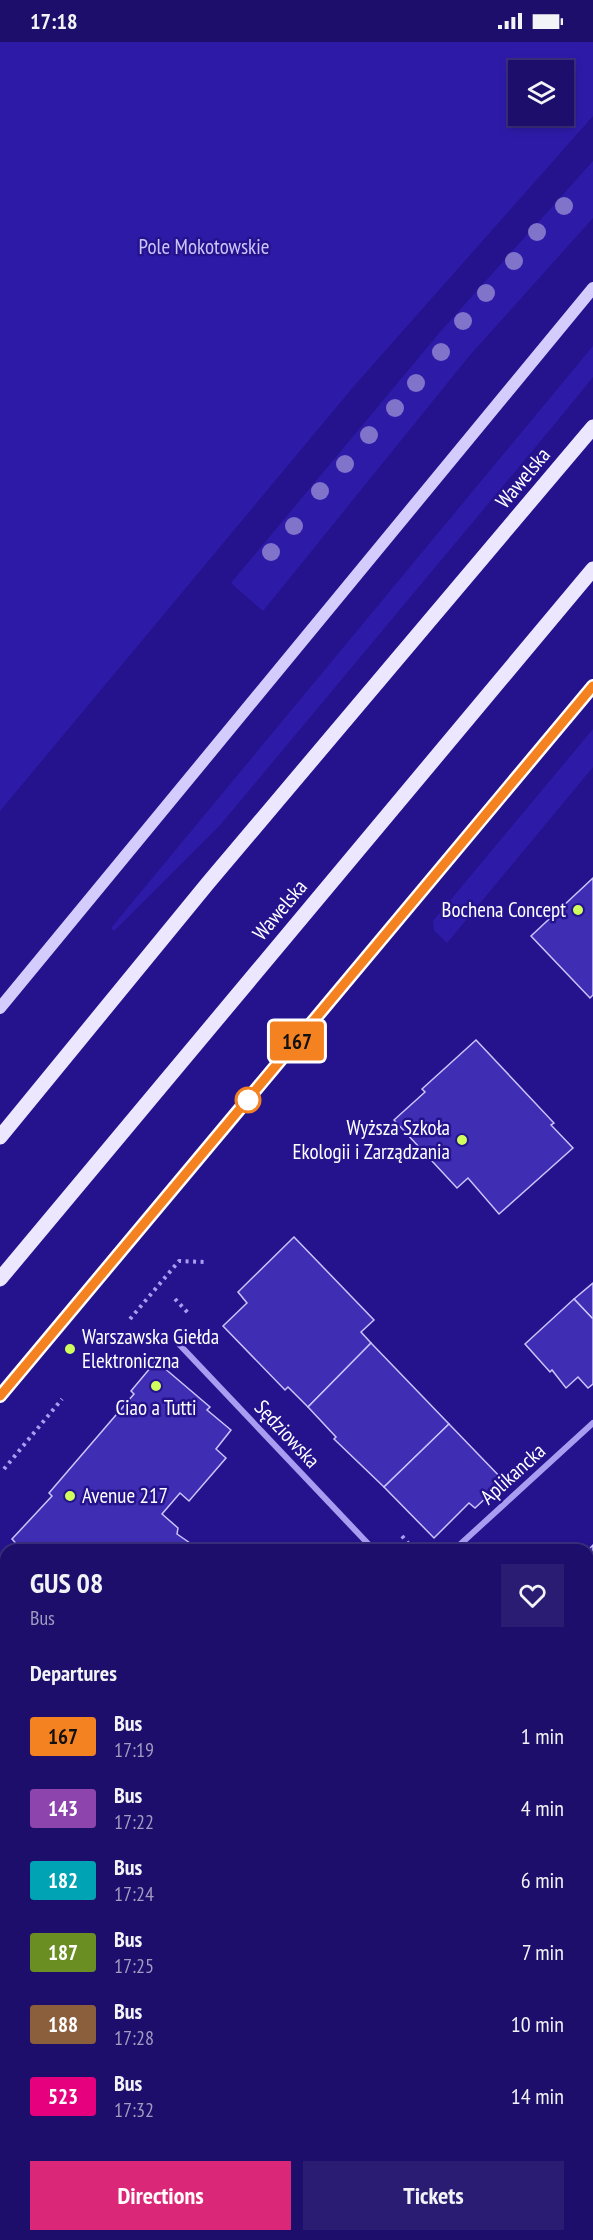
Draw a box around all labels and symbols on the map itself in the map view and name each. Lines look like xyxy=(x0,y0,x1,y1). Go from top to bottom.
park label: Pole Mokotowskie xyxy=(139,233,269,260)
street label: Wawelska xyxy=(489,442,556,514)
street label: Wawelska xyxy=(246,874,313,946)
place label: Bochena Concept xyxy=(442,896,566,923)
marker: Bochena Concept xyxy=(571,903,585,917)
line badge: 167 xyxy=(262,1022,332,1060)
unlabelled marker xyxy=(235,1087,261,1113)
place label: Wyższa Szkoła Ekologii i Zarządzania xyxy=(292,1114,450,1165)
marker: Wyższa Szkoła Ekologii i Zarządzania xyxy=(455,1133,469,1147)
place label: Warszawska Giełda Elektroniczna xyxy=(82,1323,219,1374)
marker: Warszawska Giełda Elektroniczna xyxy=(63,1342,77,1356)
marker: Ciao a Tutti xyxy=(149,1379,163,1393)
place label: Ciao a Tutti xyxy=(115,1394,197,1421)
street label: Sędziowska xyxy=(249,1394,326,1473)
street label: Aplikancka xyxy=(475,1437,551,1510)
place label: Avenue 217 xyxy=(82,1482,168,1509)
marker: Avenue 217 xyxy=(63,1489,77,1503)

